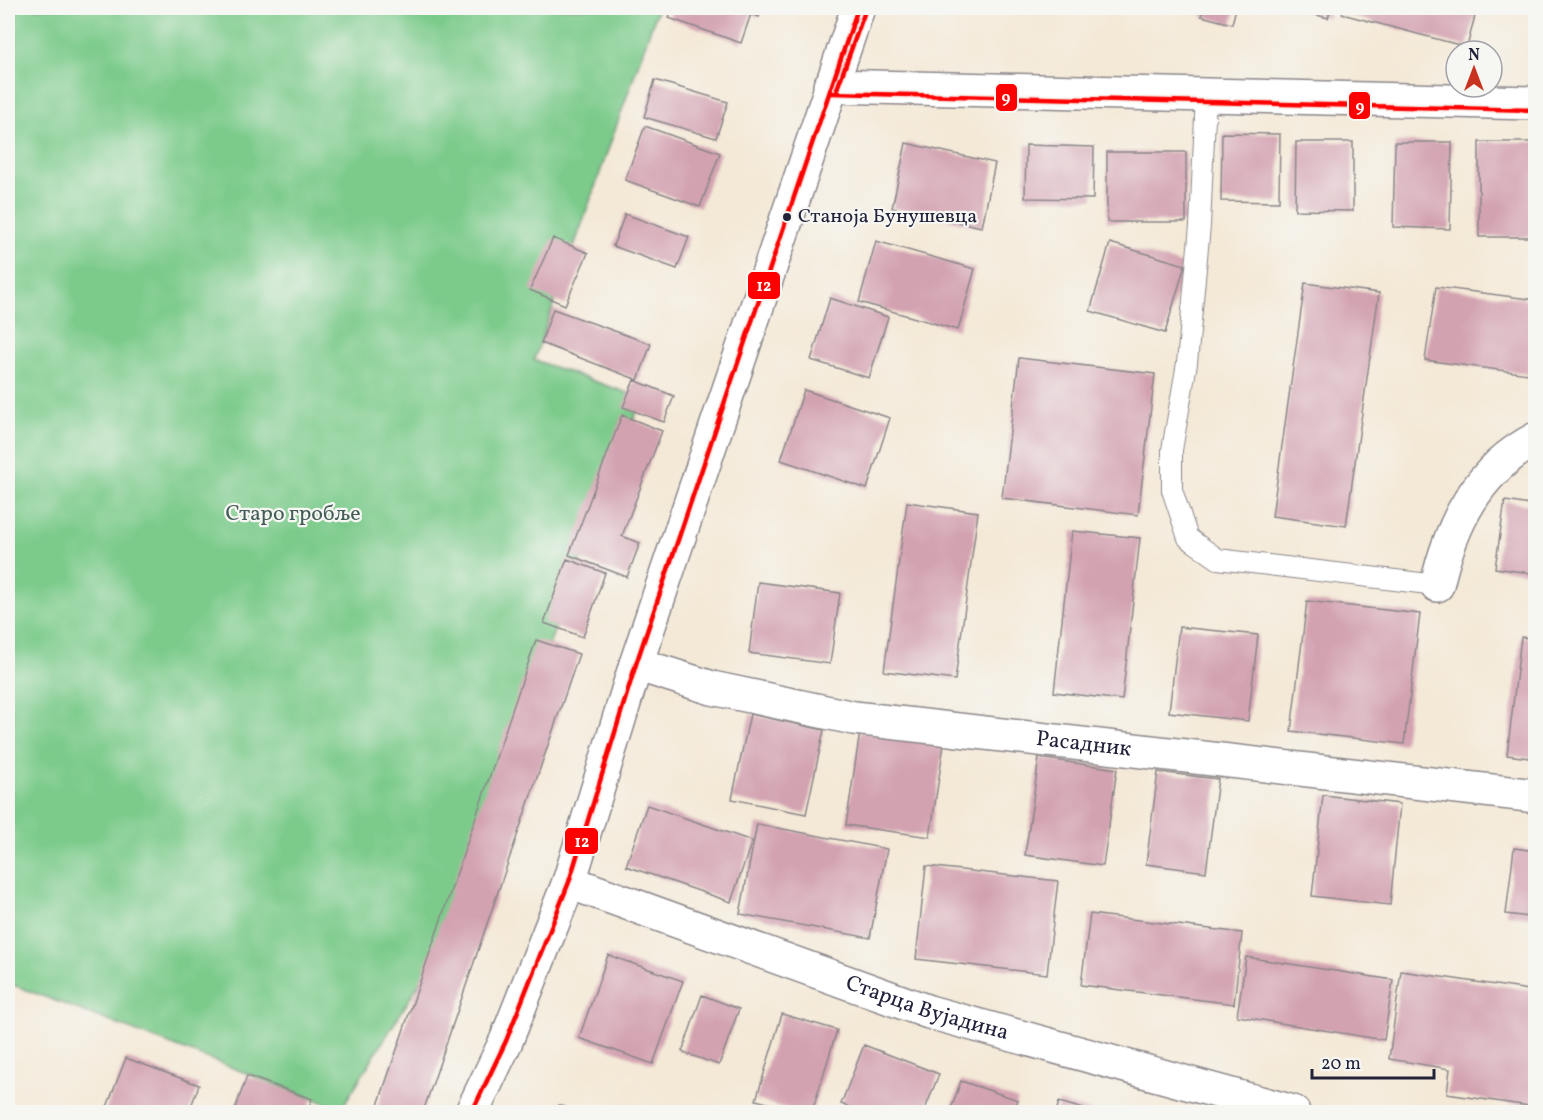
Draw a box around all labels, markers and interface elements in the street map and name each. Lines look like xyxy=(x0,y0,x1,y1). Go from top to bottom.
north arrow xyxy=(1444,39,1504,99)
text: N xyxy=(1468,45,1480,67)
line badge: 9 xyxy=(995,83,1018,112)
text: 9 xyxy=(1002,88,1011,110)
line badge: 9 xyxy=(1348,91,1371,120)
text: 9 xyxy=(1356,97,1365,119)
place label: Станоја Бунушевца xyxy=(798,203,977,231)
marker: Станоја Бунушевца xyxy=(781,211,793,223)
line badge: 12 xyxy=(747,271,781,300)
text: 12 xyxy=(757,276,771,298)
park label: Старо гробље xyxy=(225,499,361,530)
street label: Расадник xyxy=(1034,723,1133,765)
line badge: 12 xyxy=(564,827,599,855)
text: 12 xyxy=(575,832,589,854)
street label: Старца Вујадина xyxy=(841,968,1012,1049)
scale bar xyxy=(1312,1042,1434,1080)
text: 20 m xyxy=(1321,1052,1361,1077)

